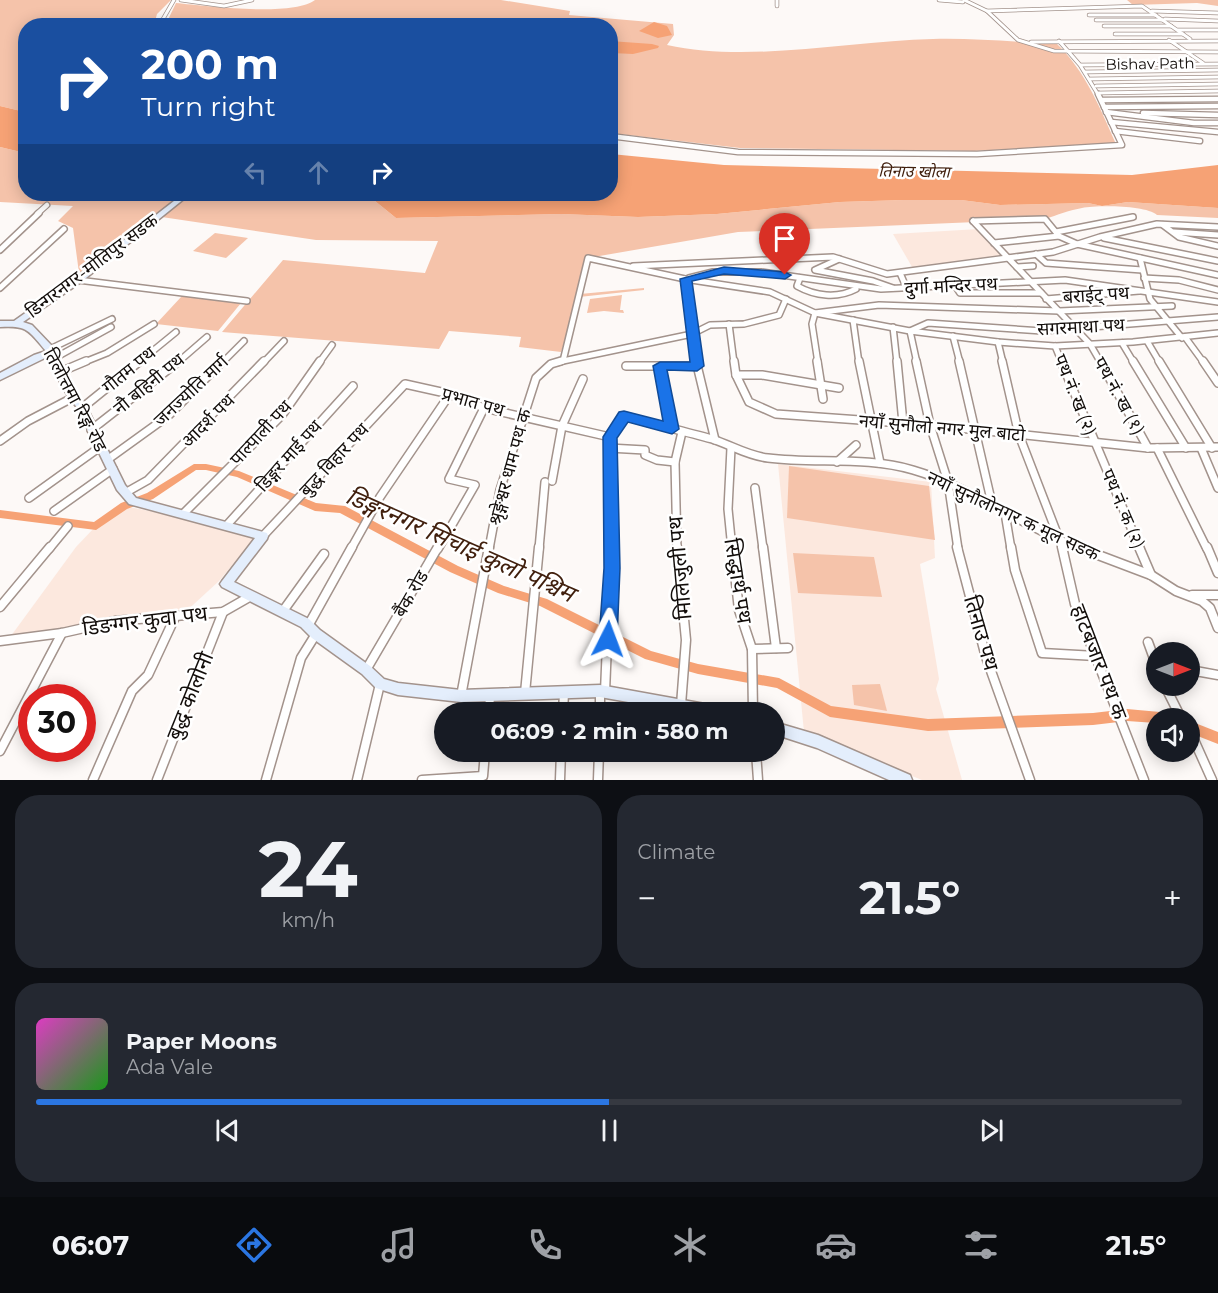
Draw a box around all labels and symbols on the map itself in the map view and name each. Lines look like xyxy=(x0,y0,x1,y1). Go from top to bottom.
street label: Bishav Path xyxy=(1105,53,1195,74)
water label: तिनाउ खोला xyxy=(878,161,953,182)
street label: डिन्गरनगर-मोतिपुर सडक xyxy=(22,208,164,324)
pin xyxy=(759,213,810,275)
street label: दुर्गा मन्दिर पथ xyxy=(904,273,999,300)
street label: बराईट् पथ xyxy=(1062,282,1131,308)
street label: सगरमाथा पथ xyxy=(1037,314,1126,340)
street label: गौतम पथ xyxy=(98,342,161,398)
street label: तिलोत्तमा रिङ्ग रोड xyxy=(38,344,112,456)
street label: नौ बहिनी पथ xyxy=(109,348,189,419)
street label: जनज्योति मार्ग xyxy=(149,350,234,431)
street label: पथ नं. ख (२) xyxy=(1049,351,1101,439)
street label: पथ नं. ख (१) xyxy=(1089,353,1149,439)
street label: प्रभात पथ xyxy=(439,383,507,422)
street label: आदर्श पथ xyxy=(177,389,240,452)
street label: पाल्पाली पथ xyxy=(225,396,297,470)
street label: श्रृङ्गेश्वर धाम पथ क xyxy=(484,405,537,528)
street label: नयाँ सुनौलो नगर मुल बाटो xyxy=(858,410,1026,447)
street label: डिङ्गर माई पथ xyxy=(251,415,327,496)
street label: बुद्ध विहार पथ xyxy=(295,418,375,502)
street label: नयाँ सुनौलोनगर क मूल सडक xyxy=(923,466,1104,567)
street label: पथ नं. क (२) xyxy=(1096,466,1150,552)
water label: डिङ्गरनगर सिंचाई कुलो पश्चिम xyxy=(341,481,583,611)
street label: मिलिजुली पथ xyxy=(662,515,697,621)
street label: सिद्धार्थ पथ xyxy=(719,536,758,626)
street label: बैंक रोड xyxy=(389,566,433,621)
street label: तिनाउ पथ xyxy=(959,592,1004,674)
street label: डिङग्गर कुवा पथ xyxy=(81,600,210,642)
street label: हाटबजार पथ क xyxy=(1066,601,1133,724)
position arrow xyxy=(576,607,640,671)
north arrow xyxy=(1146,642,1200,696)
street label: बुद्ध कोलोनी xyxy=(161,648,220,744)
speed limit sign: 30 xyxy=(18,684,96,762)

